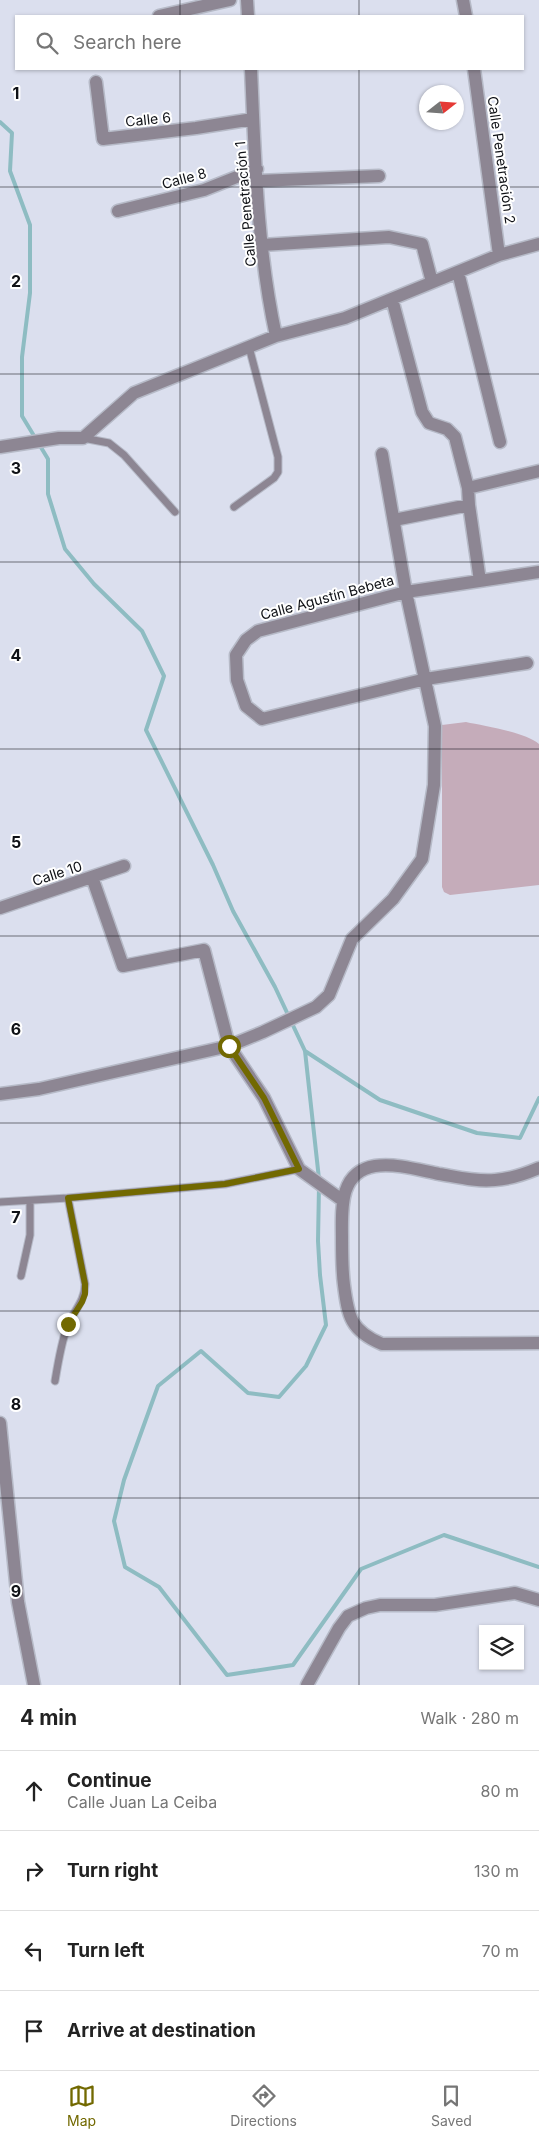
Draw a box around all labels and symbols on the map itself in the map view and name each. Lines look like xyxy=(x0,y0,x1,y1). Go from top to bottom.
text: 1 xyxy=(13,83,19,103)
north arrow xyxy=(419,85,464,130)
street label: Calle Penetración 2 xyxy=(485,95,519,225)
street label: Calle 6 xyxy=(124,108,172,130)
street label: Calle Penetración 1 xyxy=(231,141,259,267)
street label: Calle 8 xyxy=(160,164,208,192)
text: 2 xyxy=(11,271,21,291)
text: 3 xyxy=(11,458,21,478)
street label: Calle Agustín Bebeta xyxy=(258,571,396,623)
text: 4 xyxy=(11,645,22,665)
text: 5 xyxy=(11,832,21,852)
street label: Calle 10 xyxy=(30,857,84,889)
text: 6 xyxy=(11,1019,21,1039)
route start xyxy=(218,1035,241,1058)
text: 7 xyxy=(11,1207,21,1227)
route end xyxy=(57,1313,80,1336)
text: 8 xyxy=(11,1394,21,1414)
text: 9 xyxy=(11,1581,21,1601)

